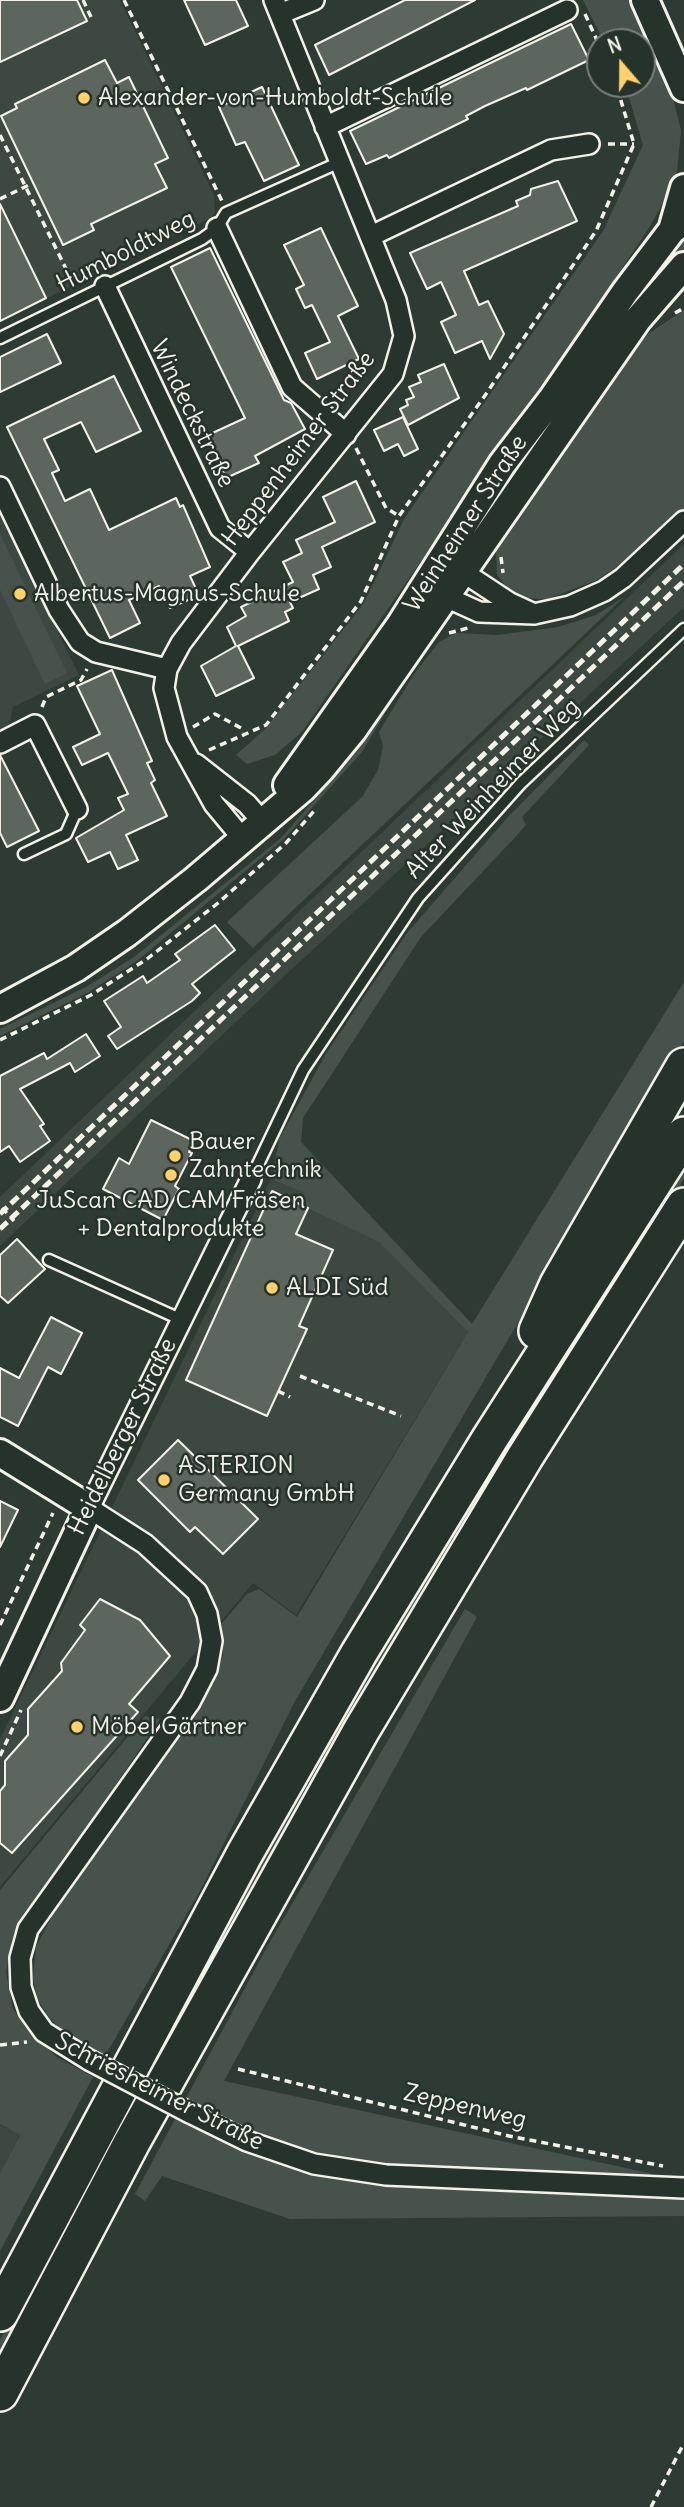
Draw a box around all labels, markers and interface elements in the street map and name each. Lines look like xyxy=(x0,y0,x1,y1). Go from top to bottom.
north arrow xyxy=(586,28,656,98)
text: N xyxy=(604,32,625,59)
place label: Alexander-von-Humboldt-Schule xyxy=(98,84,452,112)
marker: Alexander-von-Humboldt-Schule xyxy=(76,90,92,106)
street label: Humboldtweg xyxy=(52,205,200,299)
street label: Windeckstraße xyxy=(144,335,240,493)
street label: Heppenheimer Straße xyxy=(216,346,382,552)
street label: Weinheimer Straße xyxy=(398,430,534,618)
place label: Albertus-Magnus-Schule xyxy=(34,580,300,608)
marker: Albertus-Magnus-Schule xyxy=(12,586,28,602)
street label: Alter Weinheimer Weg xyxy=(400,693,586,885)
place label: Bauer Zahntechnik xyxy=(189,1128,322,1184)
marker: Bauer Zahntechnik xyxy=(167,1148,183,1164)
marker: JuScan CAD CAM Fräsen + Dentalprodukte xyxy=(163,1167,179,1183)
place label: JuScan CAD CAM Fräsen + Dentalprodukte xyxy=(37,1187,305,1243)
place label: ALDI Süd xyxy=(286,1274,389,1302)
marker: ALDI Süd xyxy=(264,1280,280,1296)
street label: Heidelberger Straße xyxy=(63,1334,183,1540)
place label: ASTERION Germany GmbH xyxy=(178,1452,355,1508)
marker: ASTERION Germany GmbH xyxy=(156,1472,172,1488)
place label: Möbel Gärtner xyxy=(91,1713,247,1741)
marker: Möbel Gärtner xyxy=(69,1719,85,1735)
street label: Schriesheimer Straße xyxy=(50,2027,268,2157)
street label: Zeppenweg xyxy=(401,2079,529,2135)

